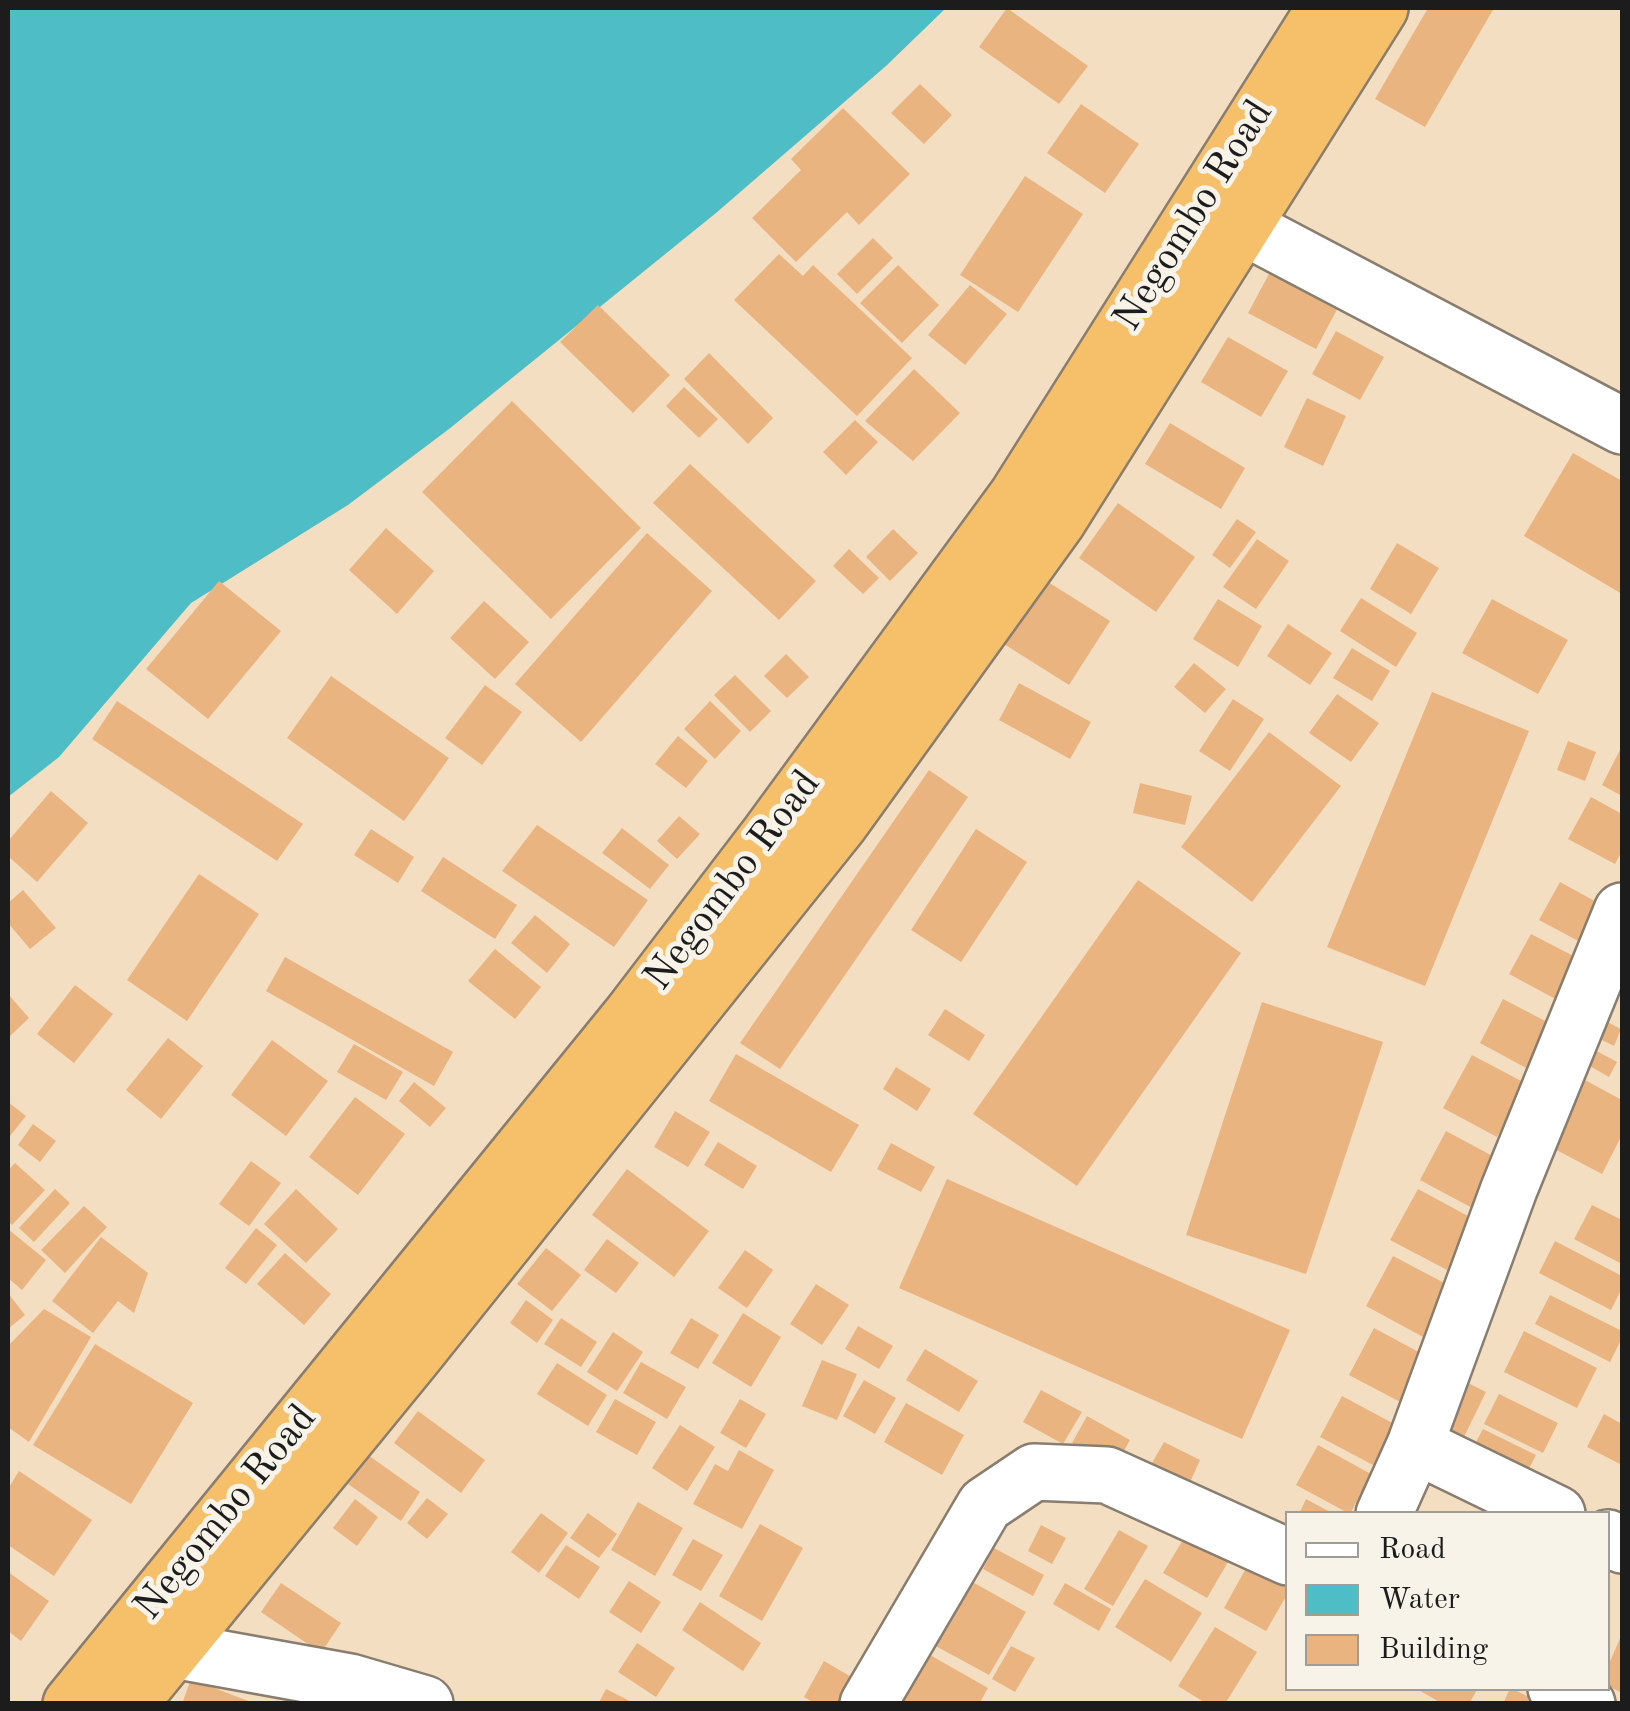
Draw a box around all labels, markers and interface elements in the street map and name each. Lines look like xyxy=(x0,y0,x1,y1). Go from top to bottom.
street label: Negombo Road xyxy=(1104,92,1284,340)
street label: Negombo Road xyxy=(635,762,831,1000)
street label: Negombo Road xyxy=(125,1396,327,1630)
legend xyxy=(1285,1511,1610,1691)
text: Road xyxy=(1379,1535,1446,1565)
text: Water xyxy=(1379,1585,1460,1615)
text: Building xyxy=(1379,1635,1488,1665)

